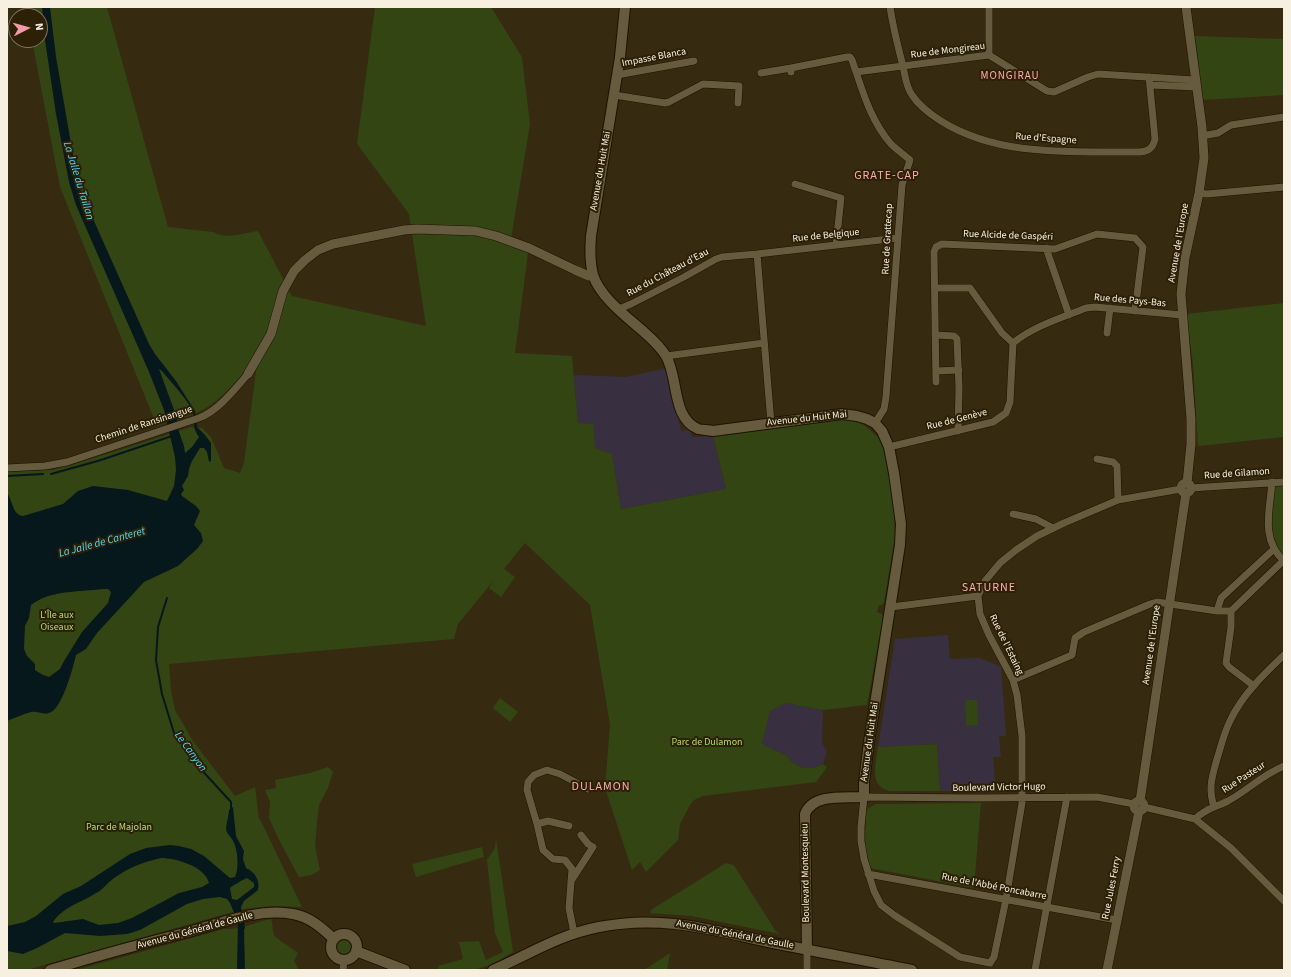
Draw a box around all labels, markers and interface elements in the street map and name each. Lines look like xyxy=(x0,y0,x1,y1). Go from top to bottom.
north arrow xyxy=(8,8,48,48)
text: N xyxy=(32,22,47,31)
street label: Rue de Mongireau xyxy=(910,40,986,62)
street label: Impasse Blanca xyxy=(621,46,687,70)
district label: MONGIRAU xyxy=(980,70,1040,84)
street label: Avenue du Huit Mai xyxy=(588,130,614,212)
street label: Rue d'Espagne xyxy=(1015,131,1077,147)
water label: La Jalle du Taillan xyxy=(60,140,96,222)
district label: GRATE-CAP xyxy=(854,169,920,183)
street label: Avenue de l'Europe xyxy=(1166,202,1192,284)
street label: Rue de Grattecap xyxy=(880,203,896,275)
street label: Rue de Belgique xyxy=(792,227,860,245)
street label: Rue Alcide de Gaspéri xyxy=(963,228,1053,244)
street label: Rue du Château d'Eau xyxy=(625,246,711,300)
street label: Rue des Pays-Bas xyxy=(1093,292,1167,310)
street label: Chemin de Ransinangue xyxy=(94,404,194,446)
street label: Rue de Genève xyxy=(926,407,988,433)
street label: Avenue du Huit Mai xyxy=(766,409,848,429)
street label: Rue de Gilamon xyxy=(1204,466,1270,482)
water label: La Jalle de Canteret xyxy=(57,525,147,561)
district label: SATURNE xyxy=(962,581,1016,595)
street label: Avenue de l'Europe xyxy=(1140,604,1164,686)
park label: L'Île aux Oiseaux xyxy=(40,610,74,634)
street label: Rue de l'Estaing xyxy=(986,613,1026,677)
street label: Avenue du Huit Mai xyxy=(858,701,882,783)
water label: Le Canyon xyxy=(171,729,209,775)
park label: Parc de Dulamon xyxy=(671,737,743,749)
street label: Rue Pasteur xyxy=(1220,759,1268,797)
district label: DULAMON xyxy=(572,780,630,794)
street label: Boulevard Victor Hugo xyxy=(952,781,1046,795)
park label: Parc de Majolan xyxy=(86,822,152,834)
street label: Boulevard Montesquieu xyxy=(799,823,813,923)
street label: Rue Jules Ferry xyxy=(1100,856,1124,920)
street label: Rue de l'Abbé Poncabarre xyxy=(941,871,1047,903)
street label: Avenue du Général de Gaulle xyxy=(136,910,254,952)
street label: Avenue du Général de Gaulle xyxy=(675,918,795,952)

